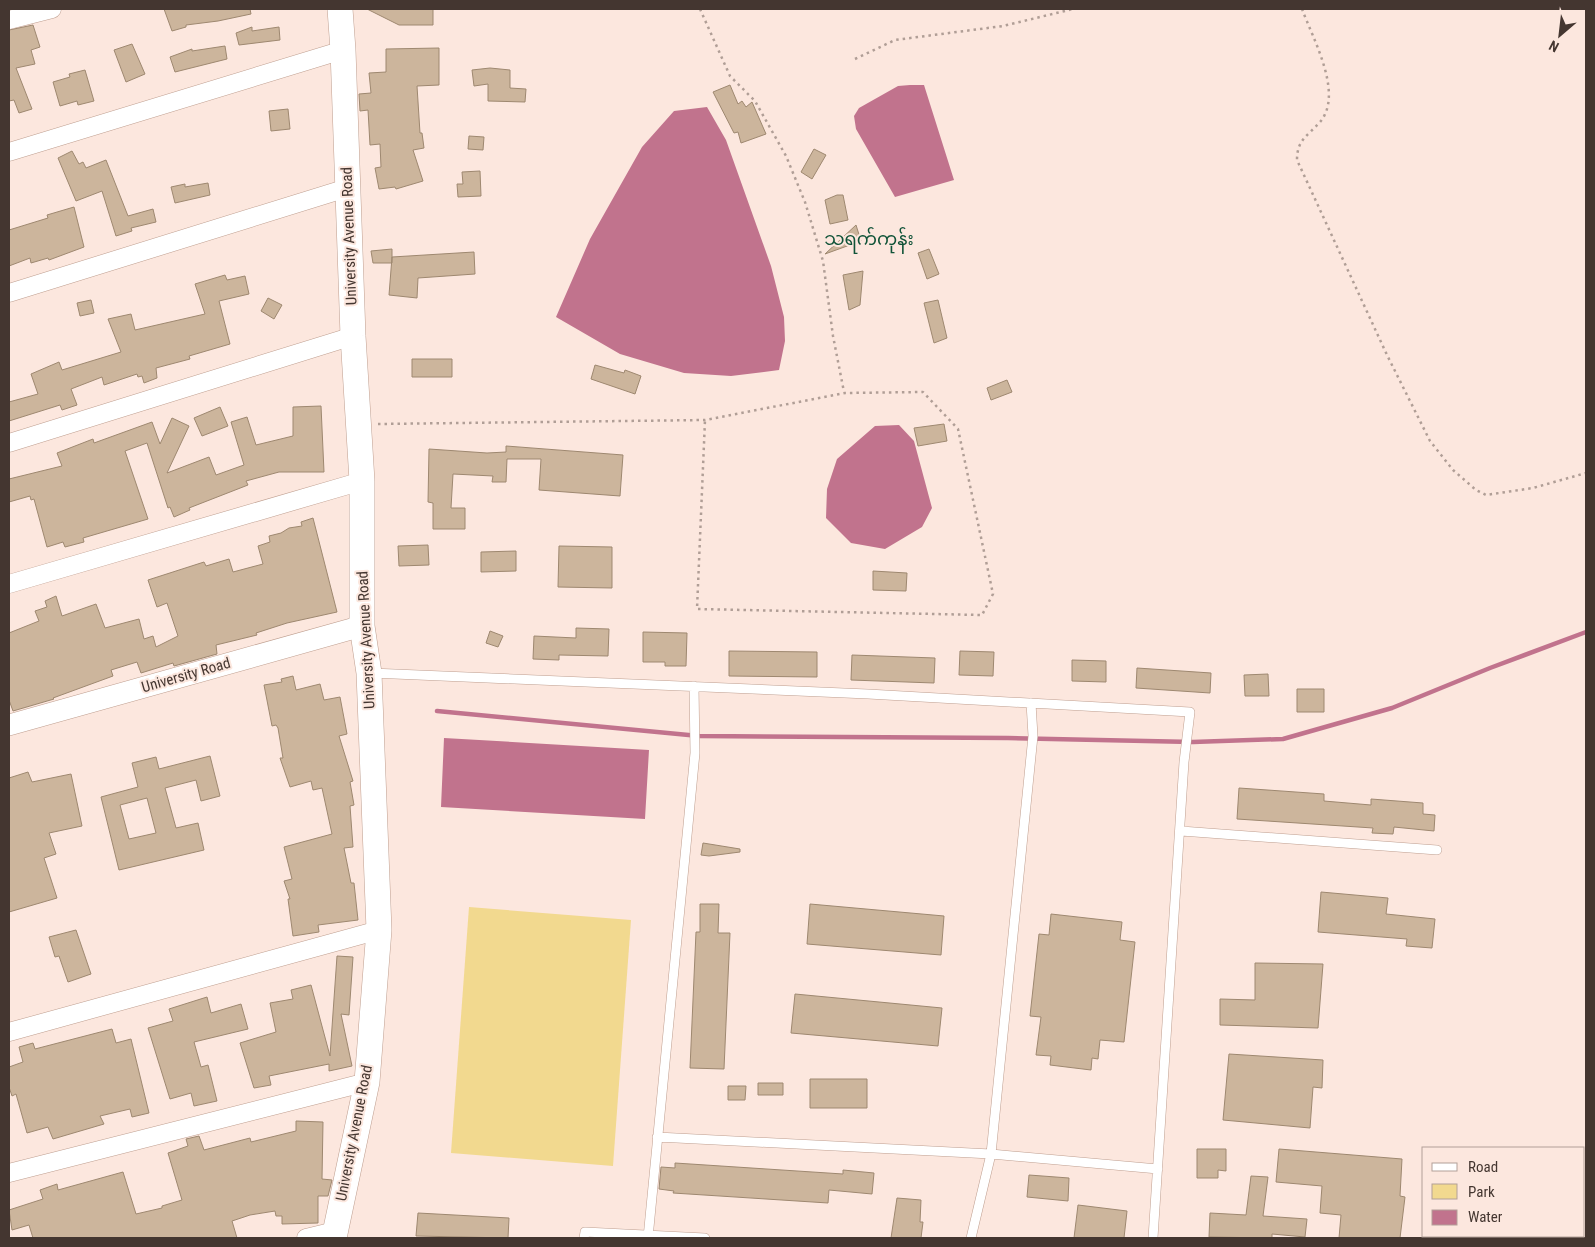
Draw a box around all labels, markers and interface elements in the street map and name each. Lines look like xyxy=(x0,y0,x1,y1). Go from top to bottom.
north arrow xyxy=(1535,10,1585,60)
text: N xyxy=(1546,37,1561,56)
street label: University Avenue Road xyxy=(338,167,360,305)
district label: သရက်ကုန်း xyxy=(824,226,914,254)
street label: University Avenue Road xyxy=(353,571,379,709)
street label: University Road xyxy=(139,654,233,696)
street label: University Avenue Road xyxy=(332,1063,376,1203)
legend xyxy=(1422,1147,1585,1237)
text: Road xyxy=(1468,1158,1498,1176)
text: Park xyxy=(1468,1183,1495,1201)
text: Water xyxy=(1468,1208,1503,1226)

